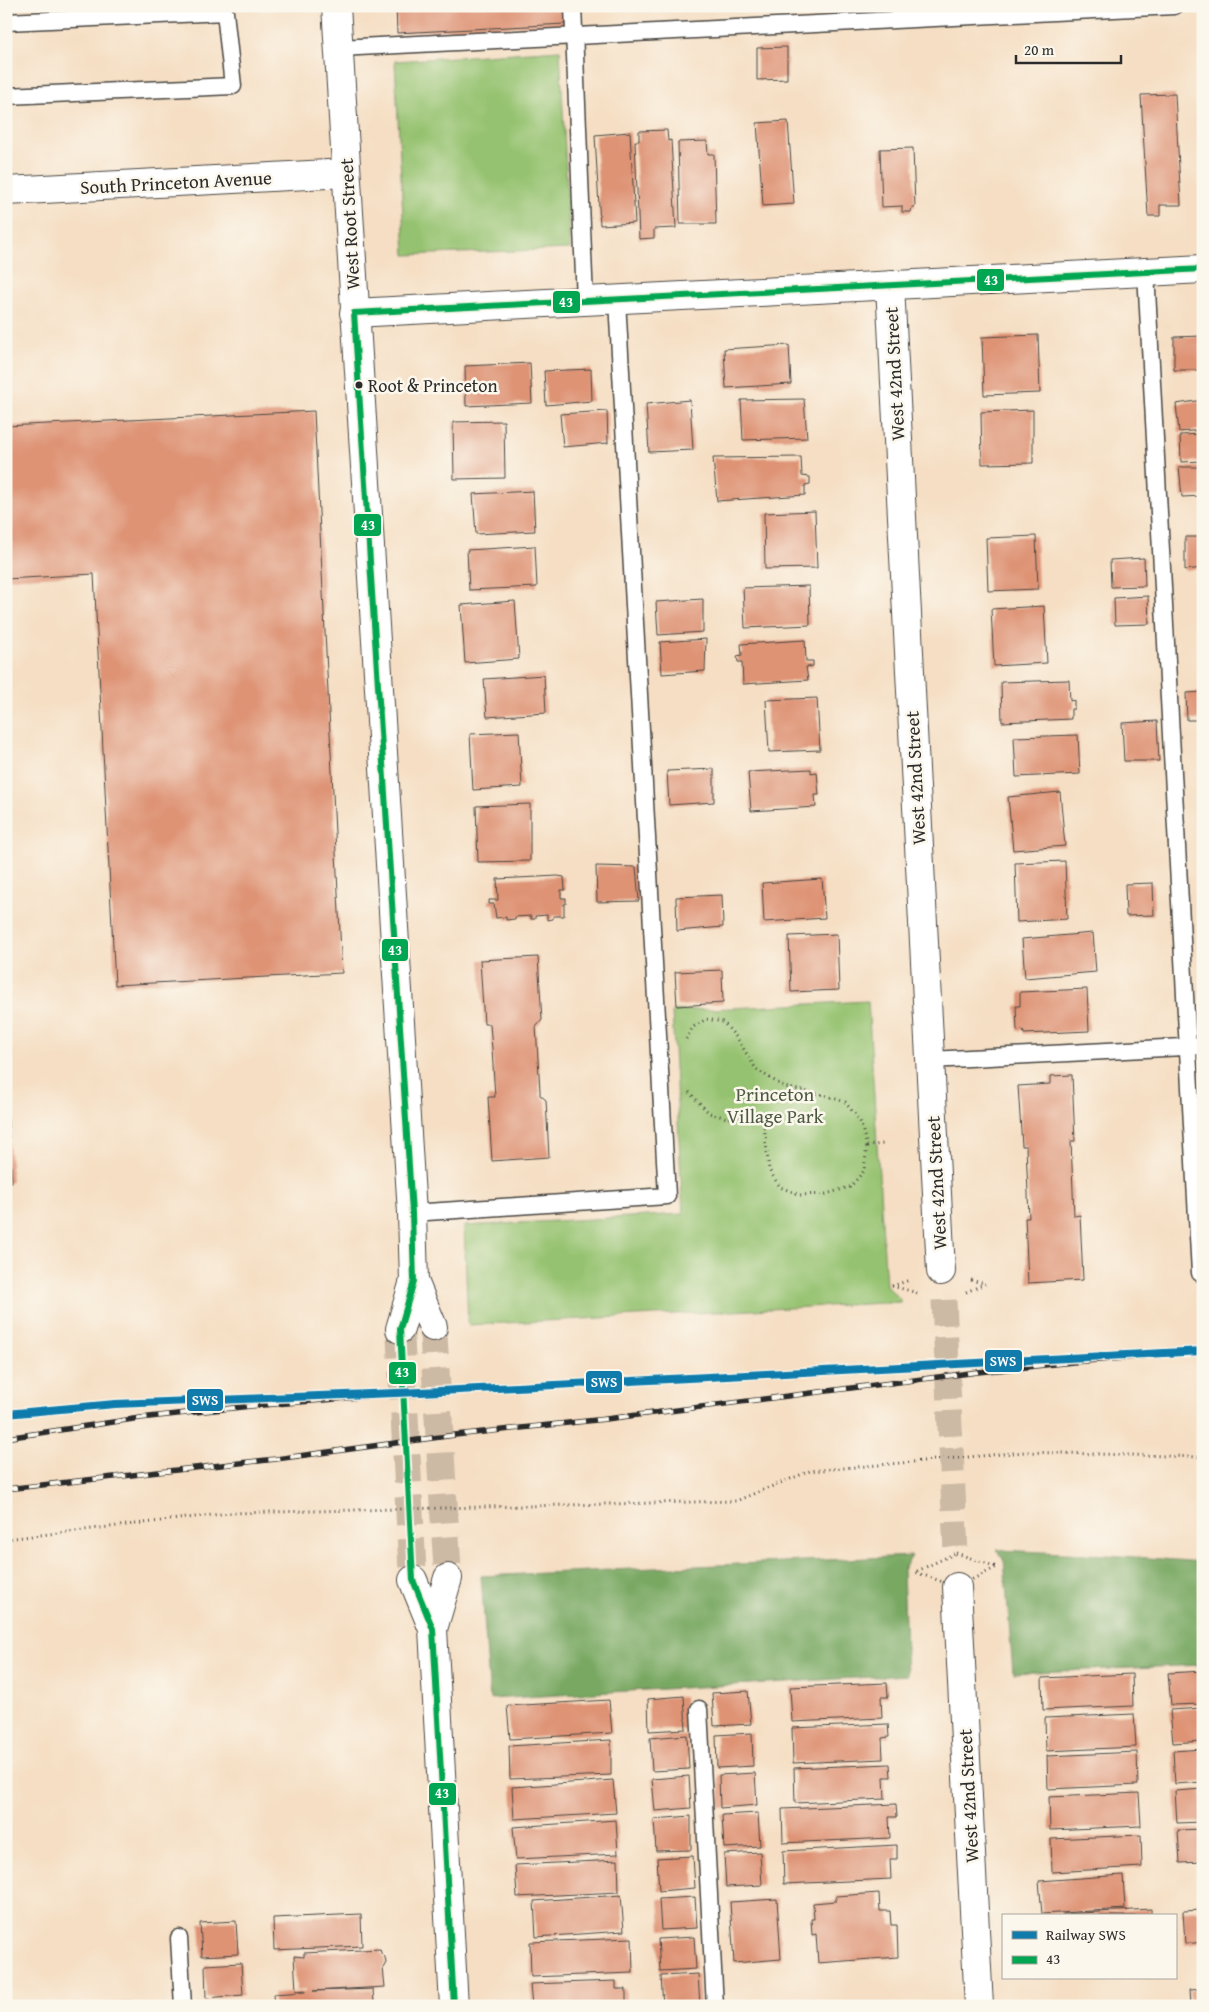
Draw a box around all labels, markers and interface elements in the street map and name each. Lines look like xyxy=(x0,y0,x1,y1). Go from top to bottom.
scale bar xyxy=(1016,32,1122,64)
text: 20 m xyxy=(1024,39,1055,60)
street label: West Root Street xyxy=(332,157,366,291)
street label: South Princeton Avenue xyxy=(79,163,273,201)
line badge: 43 xyxy=(976,268,1005,292)
text: 43 xyxy=(984,270,998,290)
line badge: 43 xyxy=(552,290,581,314)
text: 43 xyxy=(559,292,573,312)
street label: West 42nd Street xyxy=(876,306,911,442)
place label: Root & Princeton xyxy=(368,372,498,399)
marker: Root & Princeton xyxy=(354,380,364,390)
line badge: 43 xyxy=(353,513,382,537)
text: 43 xyxy=(361,515,375,535)
street label: West 42nd Street xyxy=(897,710,932,846)
line badge: 43 xyxy=(381,938,409,962)
text: 43 xyxy=(388,940,402,960)
park label: Princeton Village Park xyxy=(727,1080,824,1130)
street label: West 42nd Street xyxy=(918,1115,953,1251)
line badge: SWS xyxy=(984,1349,1023,1373)
text: SWS xyxy=(990,1351,1016,1371)
line badge: 43 xyxy=(388,1361,417,1385)
text: 43 xyxy=(395,1362,409,1382)
line badge: SWS xyxy=(585,1370,623,1394)
text: SWS xyxy=(591,1372,617,1392)
line badge: SWS xyxy=(186,1388,224,1412)
text: SWS xyxy=(192,1390,218,1410)
street label: West 42nd Street xyxy=(950,1728,985,1864)
line badge: 43 xyxy=(428,1782,457,1806)
text: 43 xyxy=(435,1783,449,1803)
legend xyxy=(1002,1914,1176,1980)
text: Railway SWS xyxy=(1046,1924,1126,1945)
text: 43 xyxy=(1046,1948,1060,1969)

